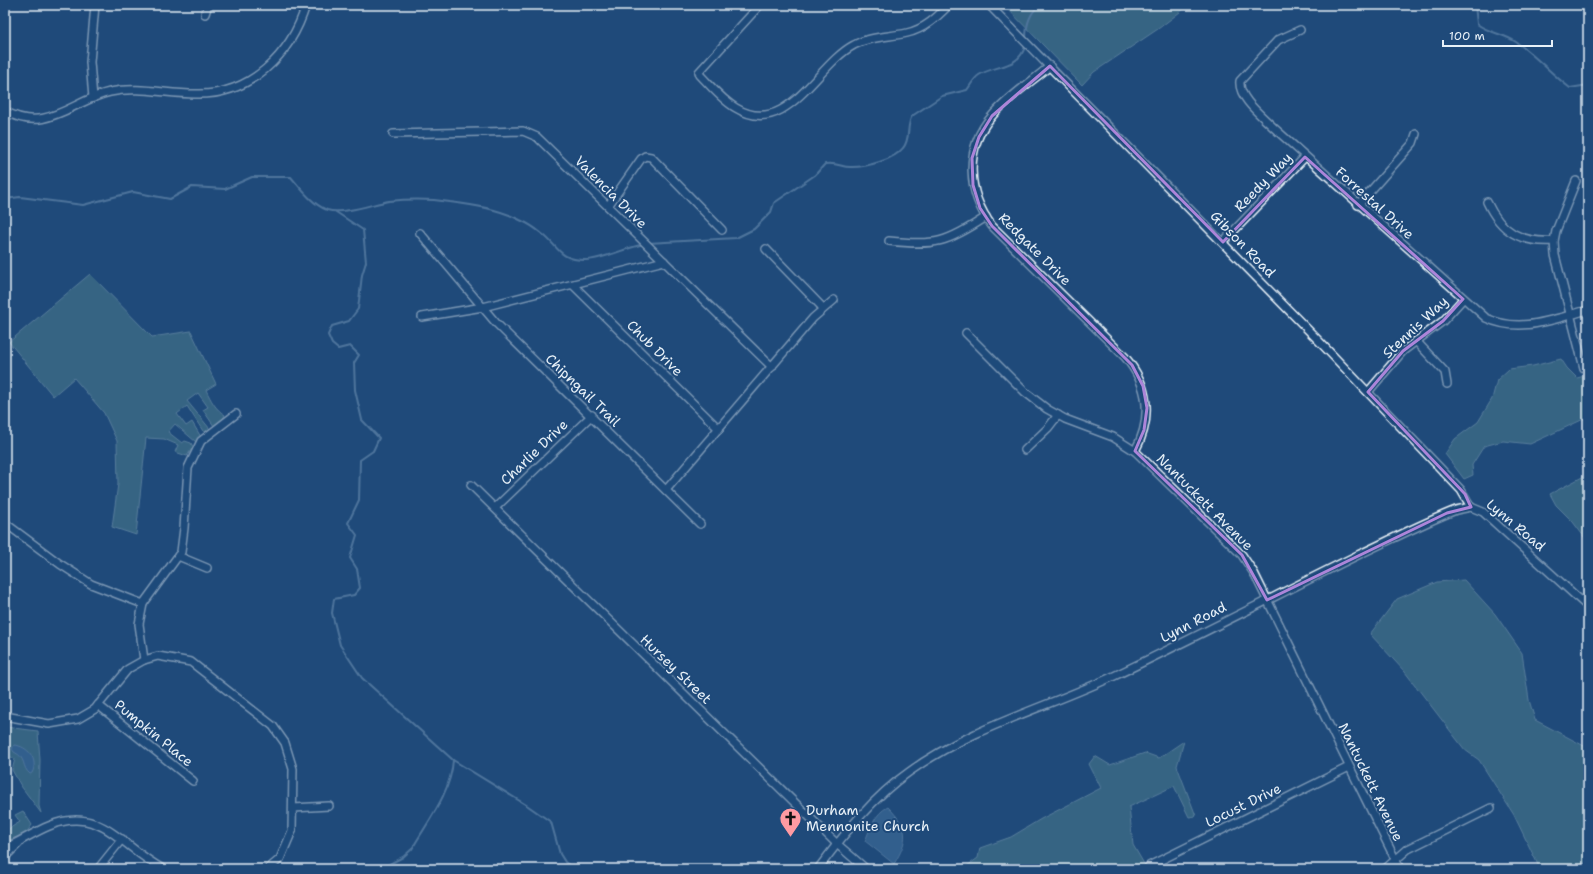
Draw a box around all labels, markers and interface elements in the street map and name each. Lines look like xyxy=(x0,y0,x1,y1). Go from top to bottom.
scale bar xyxy=(1443,22,1552,48)
text: 100 m xyxy=(1449,28,1485,44)
street label: Reedy Way xyxy=(1230,148,1296,216)
street label: Valencia Drive xyxy=(571,152,651,232)
street label: Forrestal Drive xyxy=(1332,163,1418,243)
street label: Gibson Road xyxy=(1207,207,1279,281)
street label: Redgate Drive xyxy=(995,209,1075,289)
street label: Stennis Way xyxy=(1379,292,1451,362)
street label: Chub Drive xyxy=(623,316,687,380)
street label: Chipngail Trail xyxy=(542,350,625,431)
street label: Charlie Drive xyxy=(497,415,571,489)
street label: Nantuckett Avenue xyxy=(1153,450,1257,554)
street label: Lynn Road xyxy=(1483,495,1549,555)
street label: Lynn Road xyxy=(1157,598,1229,646)
street label: Hursey Street xyxy=(636,630,716,708)
street label: Pumpkin Place xyxy=(111,696,197,770)
street label: Nantuckett Avenue xyxy=(1334,720,1408,844)
street label: Locust Drive xyxy=(1202,779,1284,831)
place label: Durham Mennonite Church xyxy=(806,801,930,835)
church icon: Durham Mennonite Church xyxy=(778,805,804,838)

